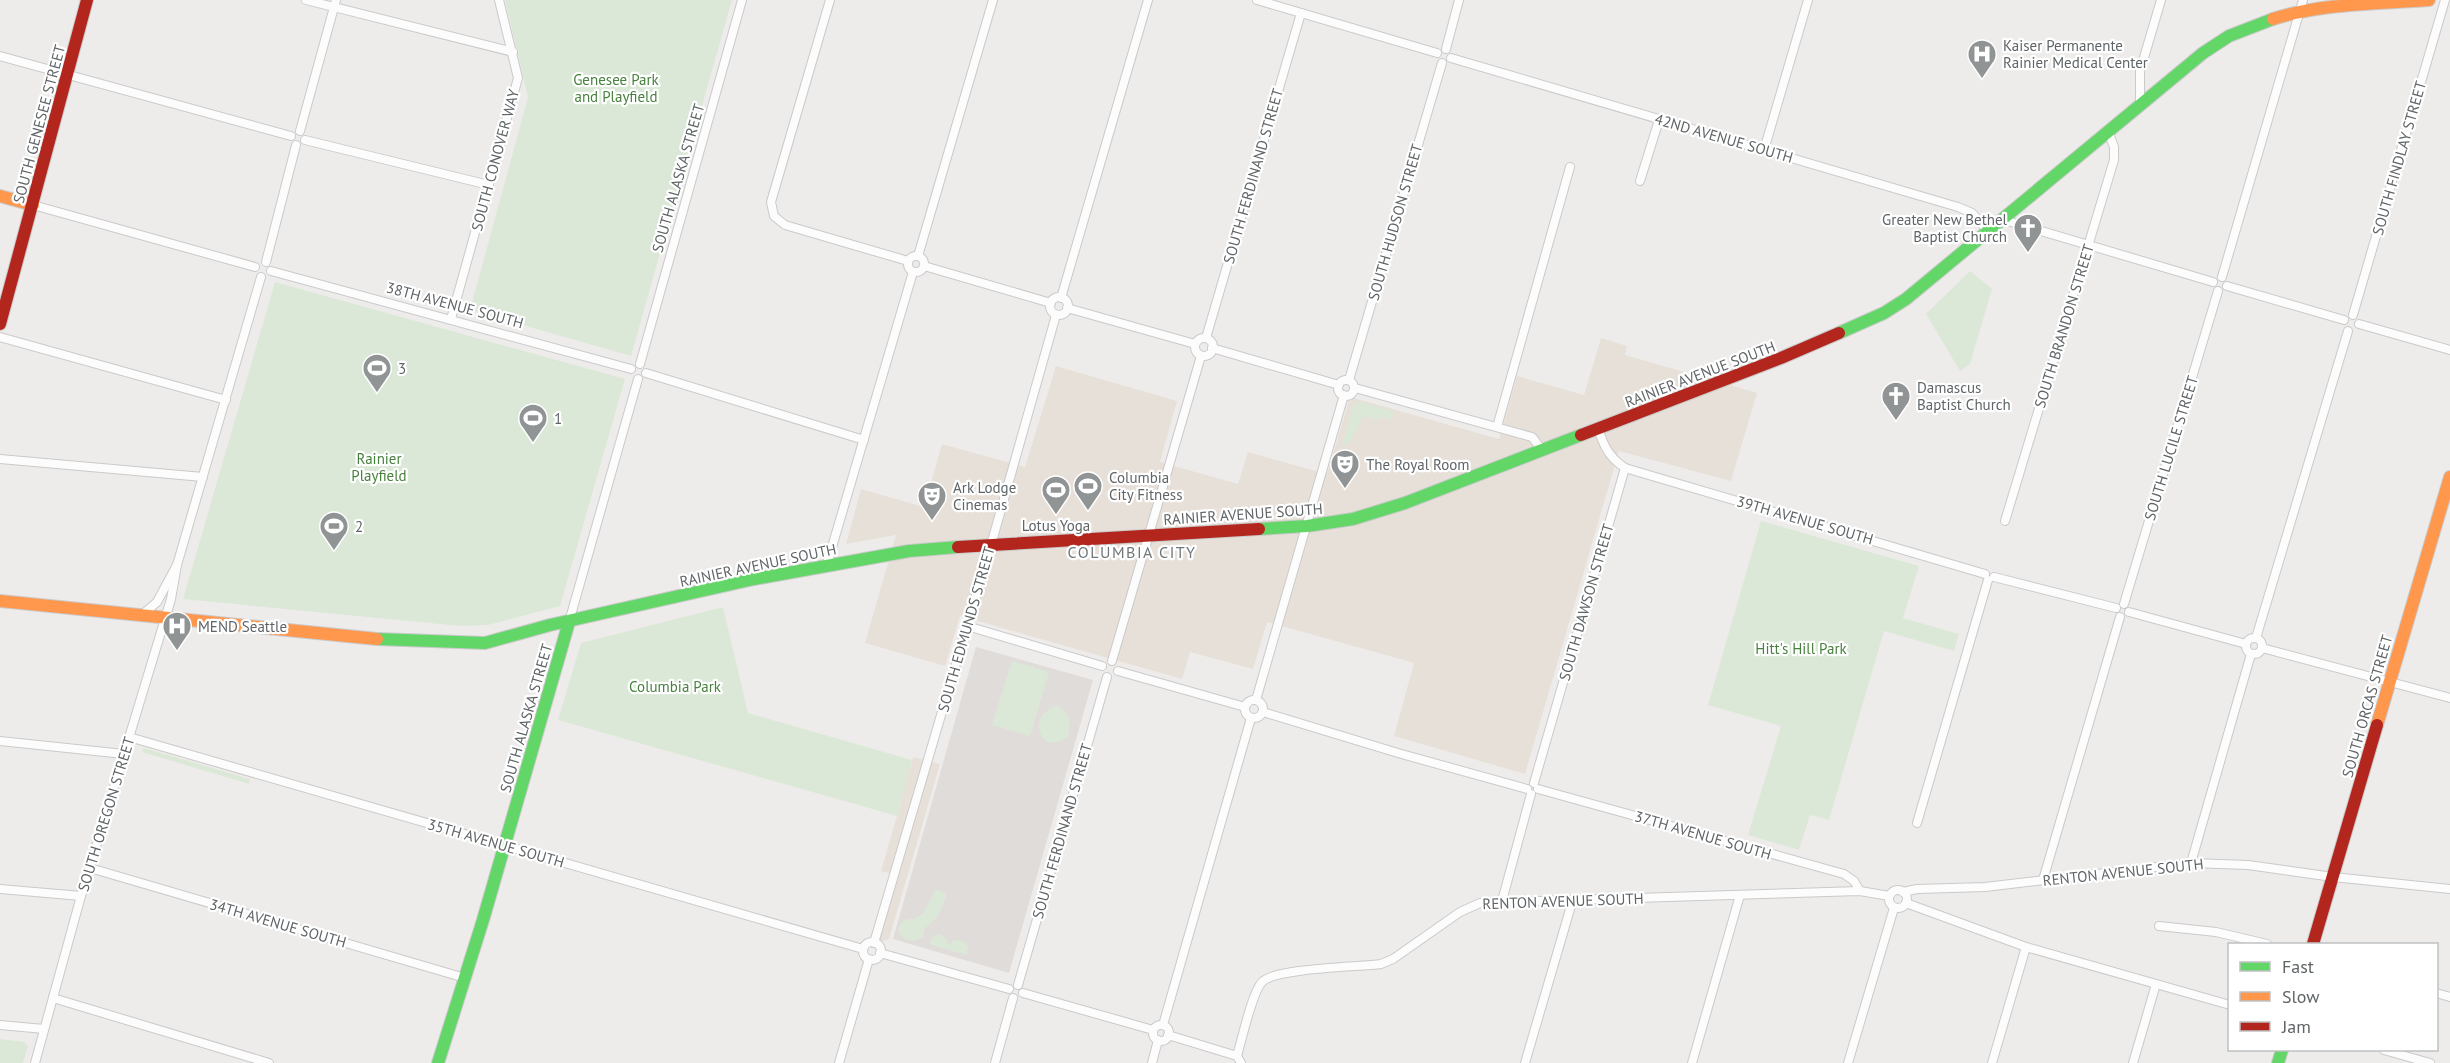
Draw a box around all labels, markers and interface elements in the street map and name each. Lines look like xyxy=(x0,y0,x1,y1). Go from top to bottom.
place label: Kaiser Permanente Rainier Medical Center xyxy=(2003,36,2148,72)
hospital icon: Kaiser Permanente Rainier Medical Center xyxy=(1966,38,1998,80)
street label: SOUTH GENESEE STREET xyxy=(9,42,70,205)
park label: Genesee Park and Playfield xyxy=(573,70,660,106)
street label: SOUTH FINDLAY STREET xyxy=(2368,78,2430,237)
street label: SOUTH FERDINAND STREET xyxy=(1219,85,1287,266)
street label: SOUTH CONOVER WAY xyxy=(467,86,523,233)
street label: SOUTH ALASKA STREET xyxy=(648,101,709,255)
street label: 42ND AVENUE SOUTH xyxy=(1653,109,1795,167)
street label: SOUTH HUDSON STREET xyxy=(1364,141,1427,302)
place label: Greater New Bethel Baptist Church xyxy=(1882,210,2008,246)
church icon: Greater New Bethel Baptist Church xyxy=(2012,212,2044,254)
street label: SOUTH BRANDON STREET xyxy=(2030,241,2098,410)
street label: 38TH AVENUE SOUTH xyxy=(384,278,526,332)
street label: RAINIER AVENUE SOUTH xyxy=(1622,337,1778,411)
sports icon: 3 xyxy=(361,352,393,394)
place label: 3 xyxy=(398,359,406,378)
street label: SOUTH LUCILE STREET xyxy=(2140,373,2202,523)
place label: Damascus Baptist Church xyxy=(1917,378,2011,414)
church icon: Damascus Baptist Church xyxy=(1880,380,1912,422)
sports icon: 1 xyxy=(517,402,549,444)
place label: 1 xyxy=(554,409,562,428)
theatre icon: The Royal Room xyxy=(1329,448,1361,490)
park label: Rainier Playfield xyxy=(351,449,407,485)
place label: The Royal Room xyxy=(1366,455,1470,474)
place label: Columbia City Fitness xyxy=(1109,468,1182,504)
sports icon: Columbia City Fitness xyxy=(1072,470,1104,512)
sports icon: Lotus Yoga xyxy=(1040,474,1072,516)
place label: Ark Lodge Cinemas xyxy=(953,478,1016,514)
theatre icon: Ark Lodge Cinemas xyxy=(916,480,948,522)
street label: 39TH AVENUE SOUTH xyxy=(1734,491,1876,549)
street label: RAINIER AVENUE SOUTH xyxy=(1163,499,1323,529)
sports icon: 2 xyxy=(318,510,350,552)
place label: Lotus Yoga xyxy=(1022,516,1090,535)
place label: 2 xyxy=(355,517,363,536)
street label: SOUTH DAWSON STREET xyxy=(1554,521,1618,683)
street label: RAINIER AVENUE SOUTH xyxy=(678,539,838,591)
district label: COLUMBIA CITY xyxy=(1068,542,1196,562)
street label: SOUTH EDMUNDS STREET xyxy=(933,543,999,714)
hospital icon: MEND Seattle xyxy=(161,610,193,652)
place label: MEND Seattle xyxy=(198,617,287,636)
street label: SOUTH ORCAS STREET xyxy=(2338,632,2397,779)
park label: Hitt's Hill Park xyxy=(1755,639,1848,658)
street label: SOUTH ALASKA STREET xyxy=(496,641,557,795)
park label: Columbia Park xyxy=(629,677,722,696)
street label: SOUTH OREGON STREET xyxy=(73,734,139,894)
street label: SOUTH FERDINAND STREET xyxy=(1028,740,1096,921)
street label: 37TH AVENUE SOUTH xyxy=(1632,806,1774,864)
street label: 35TH AVENUE SOUTH xyxy=(425,814,567,872)
street label: RENTON AVENUE SOUTH xyxy=(2042,854,2204,890)
street label: RENTON AVENUE SOUTH xyxy=(1482,889,1644,913)
street label: 34TH AVENUE SOUTH xyxy=(207,894,349,952)
legend xyxy=(2228,943,2438,1051)
text: Fast xyxy=(2282,955,2314,978)
text: Slow xyxy=(2282,985,2320,1008)
text: Jam xyxy=(2281,1015,2311,1038)

